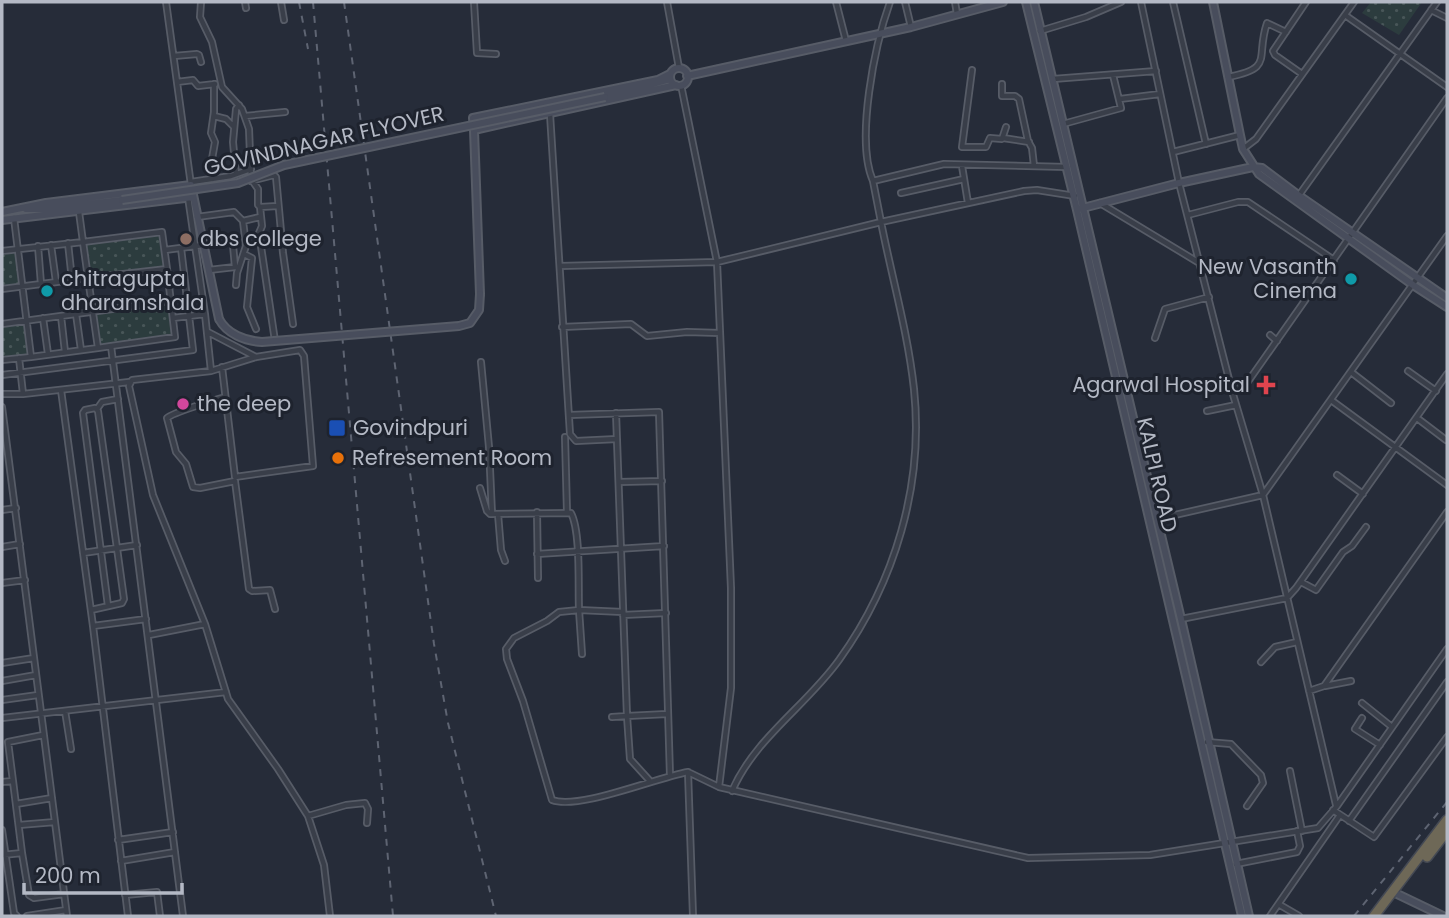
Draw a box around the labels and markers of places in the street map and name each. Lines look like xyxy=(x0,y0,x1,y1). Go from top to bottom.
place label: dbs college xyxy=(200,224,322,253)
marker: dbs college xyxy=(178,231,194,247)
place label: New Vasanth Cinema xyxy=(1198,252,1337,305)
place label: chitragupta dharamshala xyxy=(61,264,204,317)
marker: New Vasanth Cinema xyxy=(1343,271,1359,287)
marker: chitragupta dharamshala xyxy=(39,283,55,299)
place label: Agarwal Hospital xyxy=(1072,370,1250,399)
marker: Agarwal Hospital xyxy=(1256,375,1276,395)
place label: the deep xyxy=(197,389,291,418)
marker: the deep xyxy=(175,396,191,412)
place label: Govindpuri xyxy=(353,413,468,442)
marker: Govindpuri xyxy=(327,418,347,438)
place label: Refresement Room xyxy=(352,443,552,472)
marker: Refresement Room xyxy=(330,450,346,466)

